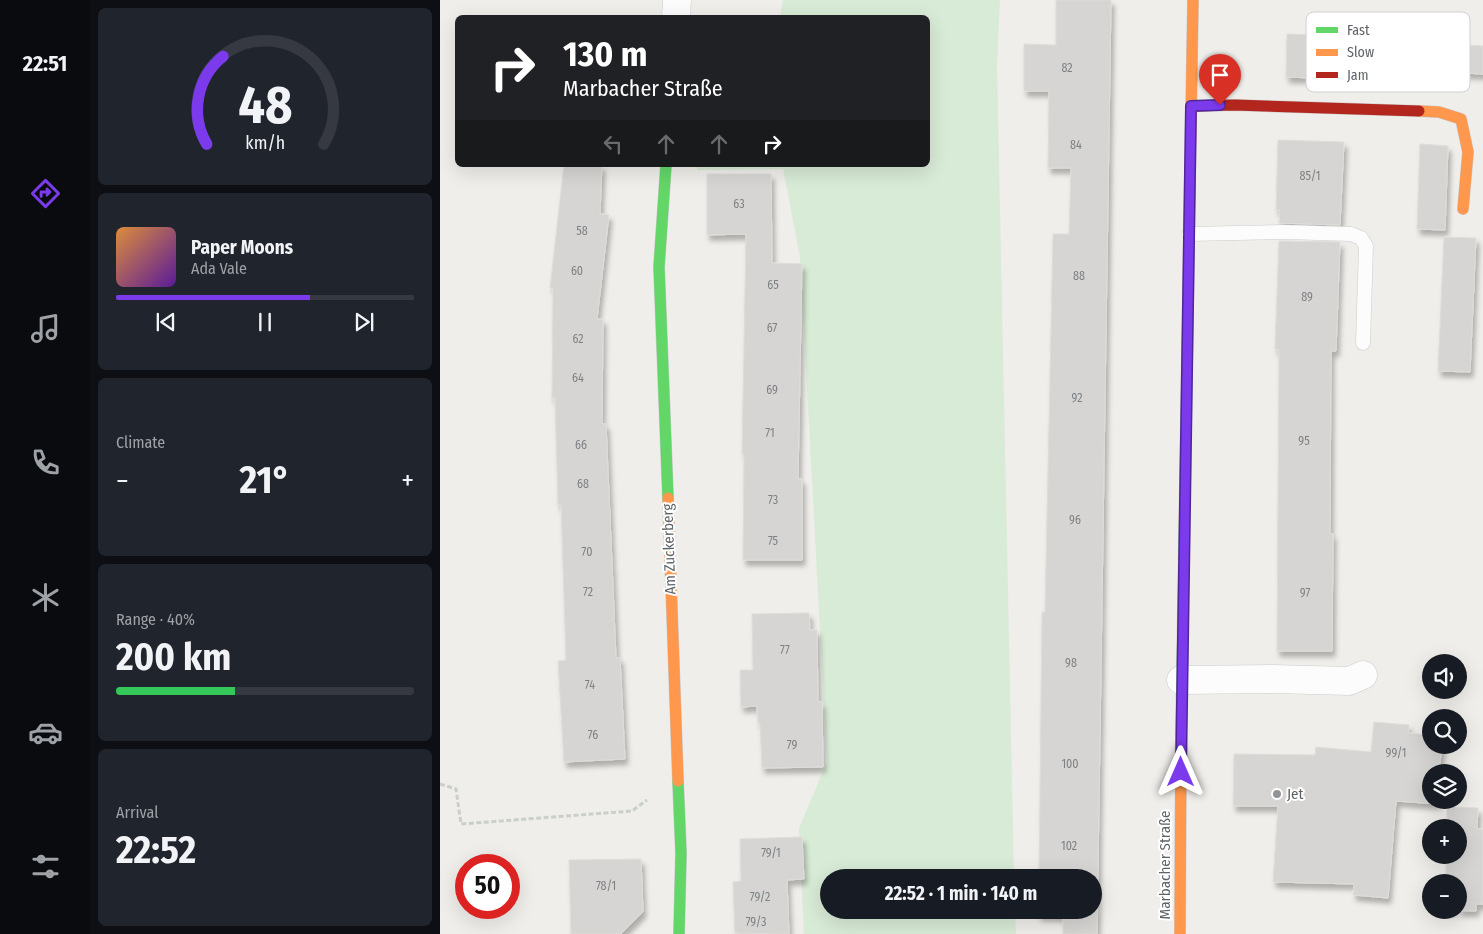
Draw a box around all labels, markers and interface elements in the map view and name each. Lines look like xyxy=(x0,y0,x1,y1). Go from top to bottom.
legend xyxy=(1306,12,1470,92)
text: Fast xyxy=(1347,22,1370,39)
text: 130 m xyxy=(563,33,647,75)
icon: right xyxy=(480,35,545,100)
text: Slow xyxy=(1347,44,1374,61)
text: 22:51 xyxy=(23,50,67,77)
pin xyxy=(1199,54,1241,105)
house number: 82 xyxy=(1061,61,1073,75)
icon: arrive xyxy=(1206,61,1234,89)
text: Jam xyxy=(1347,67,1368,84)
text: 48 xyxy=(238,74,292,137)
text: Marbacher Straße xyxy=(563,75,723,102)
icon: left xyxy=(599,130,627,158)
icon: ahead xyxy=(652,130,680,158)
icon: ahead xyxy=(705,130,733,158)
icon: right xyxy=(758,130,786,158)
text: km/h xyxy=(245,132,285,154)
house number: 84 xyxy=(1070,138,1082,152)
house number: 85/1 xyxy=(1300,169,1320,183)
icon: directions xyxy=(28,176,63,211)
house number: 63 xyxy=(733,197,745,211)
house number: 58 xyxy=(576,224,588,238)
text: Paper Moons xyxy=(191,236,293,259)
text: Ada Vale xyxy=(191,259,247,278)
house number: 60 xyxy=(571,264,583,278)
house number: 88 xyxy=(1073,269,1085,283)
house number: 65 xyxy=(767,278,779,292)
house number: 89 xyxy=(1301,290,1313,304)
icon: previous xyxy=(152,308,180,336)
icon: pause xyxy=(251,308,279,336)
icon: next xyxy=(350,308,378,336)
icon: music xyxy=(28,311,63,346)
house number: 67 xyxy=(767,321,777,335)
house number: 62 xyxy=(572,332,584,346)
house number: 64 xyxy=(572,371,584,385)
house number: 69 xyxy=(766,383,778,397)
house number: 92 xyxy=(1072,391,1082,405)
house number: 71 xyxy=(765,426,775,440)
text: Climate xyxy=(116,433,165,452)
house number: 95 xyxy=(1298,434,1310,448)
house number: 66 xyxy=(575,438,587,452)
icon: phone xyxy=(28,445,63,480)
text: 21° xyxy=(240,457,290,503)
text: − xyxy=(116,464,129,497)
text: + xyxy=(401,464,414,497)
house number: 68 xyxy=(577,477,589,491)
house number: 73 xyxy=(768,493,778,507)
street label: Am Zuckerberg xyxy=(658,503,680,595)
house number: 96 xyxy=(1069,513,1081,527)
house number: 75 xyxy=(768,534,779,548)
house number: 70 xyxy=(582,545,592,559)
icon: climate xyxy=(28,580,63,615)
house number: 72 xyxy=(583,585,593,599)
house number: 97 xyxy=(1300,586,1310,600)
text: Range · 40% xyxy=(116,610,195,629)
text: 200 km xyxy=(116,634,231,680)
house number: 77 xyxy=(780,643,790,657)
map controls xyxy=(1422,654,1467,919)
button: sound xyxy=(1422,654,1467,699)
house number: 98 xyxy=(1065,656,1077,670)
house number: 74 xyxy=(585,678,595,692)
button: search xyxy=(1422,709,1467,754)
icon: car xyxy=(28,715,63,750)
house number: 76 xyxy=(588,728,598,742)
house number: 79 xyxy=(787,738,797,752)
position arrow xyxy=(1154,745,1206,797)
house number: 99/1 xyxy=(1386,746,1406,760)
house number: 100 xyxy=(1061,757,1079,771)
button: layers xyxy=(1422,764,1467,809)
place label: Jet xyxy=(1287,785,1304,803)
marker: Jet xyxy=(1271,788,1283,800)
text: Arrival xyxy=(116,803,158,822)
street label: Marbacher Straße xyxy=(1156,811,1174,919)
button: + xyxy=(1422,819,1467,864)
text: 22:52 xyxy=(116,827,196,873)
house number: 102 xyxy=(1061,839,1077,853)
house number: 79/1 xyxy=(761,846,781,860)
icon: filters xyxy=(28,849,63,884)
speed limit sign: 50 xyxy=(455,854,520,919)
button: − xyxy=(1422,874,1467,919)
house number: 78/1 xyxy=(596,879,616,893)
text: 22:52 · 1 min · 140 m xyxy=(885,882,1037,905)
house number: 79/2 xyxy=(750,890,770,904)
house number: 79/3 xyxy=(746,915,766,929)

